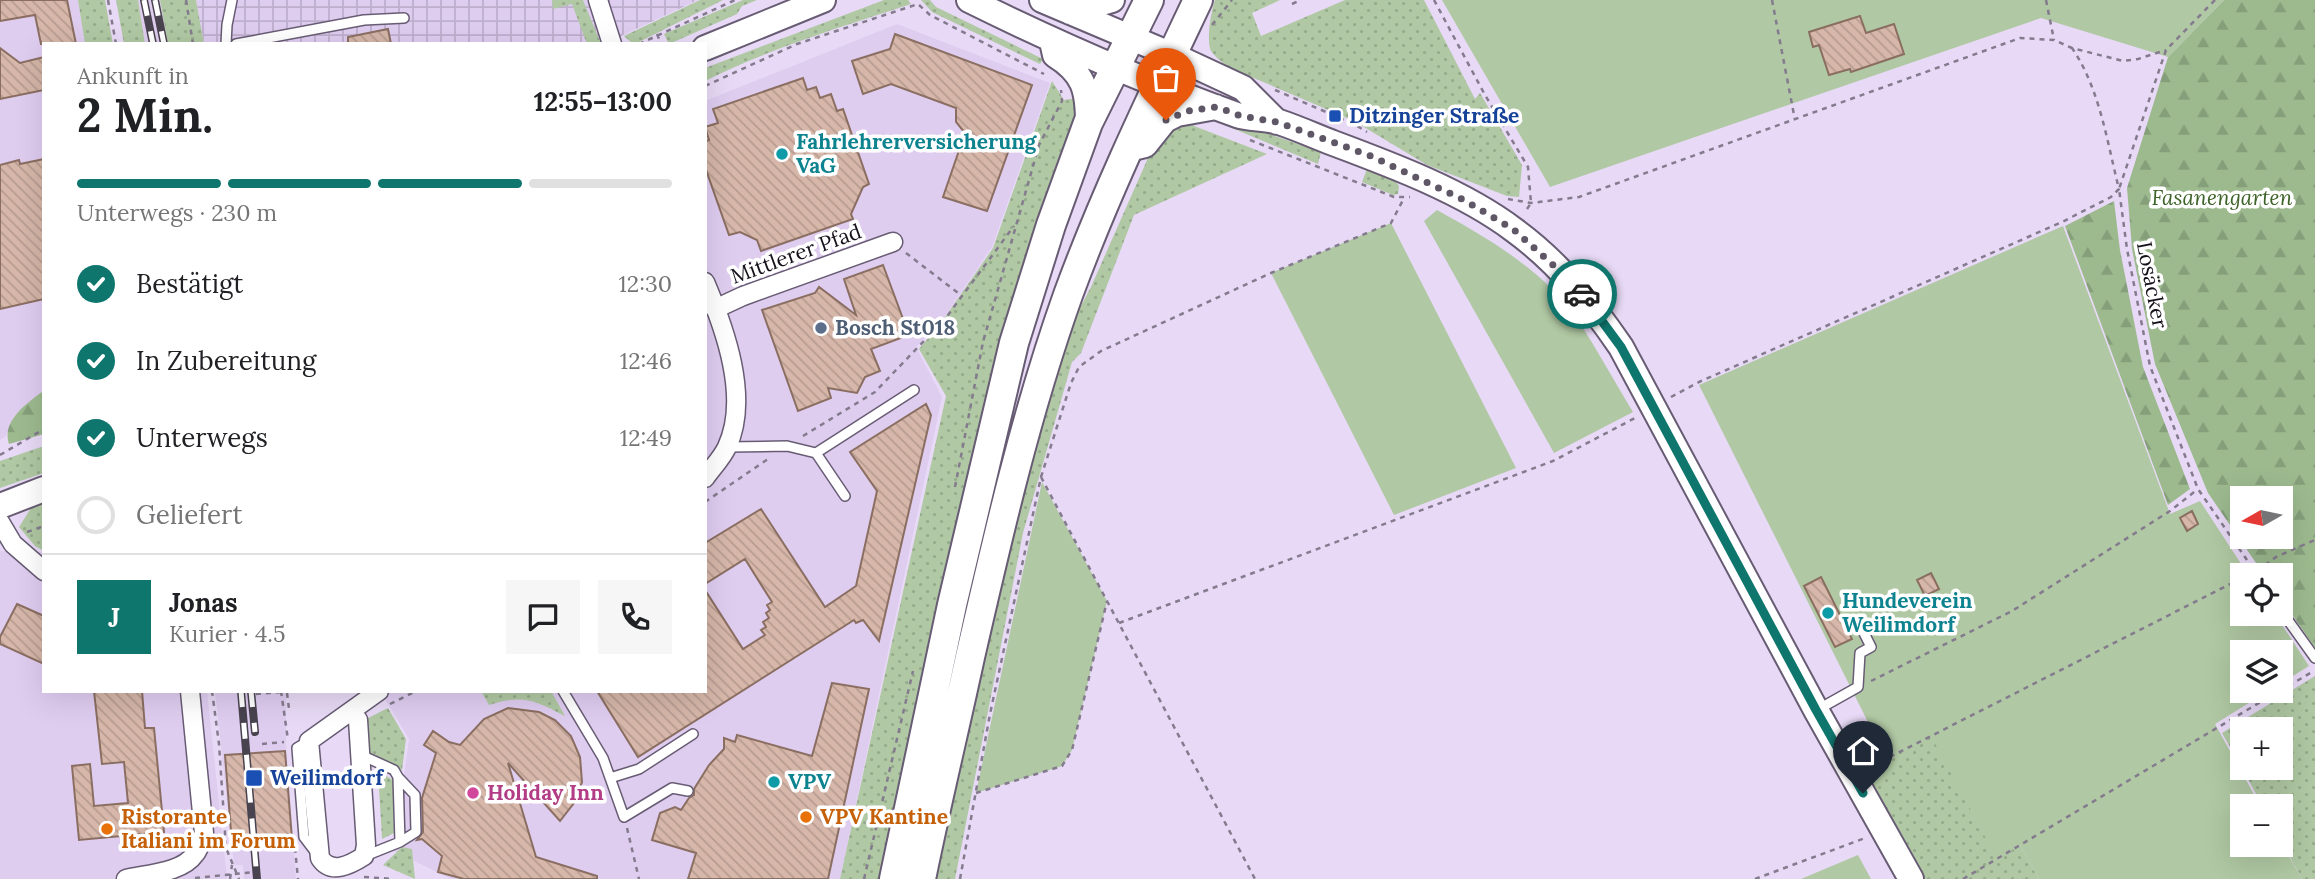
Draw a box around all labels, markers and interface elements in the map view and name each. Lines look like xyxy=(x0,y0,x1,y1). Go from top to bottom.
pin xyxy=(1136,48,1196,120)
icon: bag xyxy=(1147,59,1185,97)
text: Ankunft in xyxy=(77,61,189,90)
text: 12:55–13:00 xyxy=(534,85,672,118)
text: 2 Min. xyxy=(77,86,213,145)
place label: Ditzinger Straße xyxy=(1349,102,1519,129)
marker: Ditzinger Straße xyxy=(1327,108,1343,124)
place label: Fahrlehrerversicherung VaG xyxy=(796,128,1038,179)
marker: Fahrlehrerversicherung VaG xyxy=(774,146,790,162)
park label: Fasanengarten xyxy=(2152,184,2293,211)
text: Unterwegs · 230 m xyxy=(77,198,277,227)
street label: Mittlerer Pfad xyxy=(727,217,865,290)
street label: Losäcker xyxy=(2131,239,2174,331)
courier xyxy=(1547,259,1617,329)
icon: check xyxy=(77,265,115,303)
text: Bestätigt xyxy=(136,267,243,300)
text: 12:30 xyxy=(618,269,672,298)
icon: car xyxy=(1563,275,1601,313)
place label: Bosch St018 xyxy=(835,314,955,341)
marker: Bosch St018 xyxy=(813,320,829,336)
icon: check xyxy=(77,342,115,380)
text: In Zubereitung xyxy=(136,344,316,377)
text: 12:46 xyxy=(620,346,672,375)
icon: check xyxy=(77,419,115,457)
text: Unterwegs xyxy=(136,421,268,454)
text: 12:49 xyxy=(620,423,672,452)
north arrow xyxy=(2230,486,2292,550)
map controls xyxy=(2230,486,2293,857)
text: Geliefert xyxy=(136,498,243,531)
button: locate xyxy=(2230,563,2293,626)
button: chat xyxy=(506,580,580,654)
button: phone xyxy=(598,580,672,654)
text: Jonas xyxy=(169,586,238,619)
place label: Hundeverein Weilimdorf xyxy=(1842,587,1972,638)
text: J xyxy=(108,601,120,634)
marker: Hundeverein Weilimdorf xyxy=(1820,605,1836,621)
text: Kurier · 4.5 xyxy=(169,619,286,648)
button: layers xyxy=(2230,640,2293,703)
button: + xyxy=(2230,717,2293,780)
pin xyxy=(1833,721,1893,793)
icon: home xyxy=(1844,732,1882,770)
place label: Weilimdorf xyxy=(270,764,384,791)
marker: Weilimdorf xyxy=(244,768,264,788)
place label: VPV xyxy=(788,768,831,795)
marker: VPV xyxy=(766,774,782,790)
place label: Holiday Inn xyxy=(487,779,604,806)
marker: Holiday Inn xyxy=(465,785,481,801)
button: − xyxy=(2230,794,2293,857)
place label: Ristorante Italiani im Forum xyxy=(121,803,296,854)
place label: VPV Kantine xyxy=(820,803,948,830)
marker: VPV Kantine xyxy=(798,809,814,825)
marker: Ristorante Italiani im Forum xyxy=(99,821,115,837)

